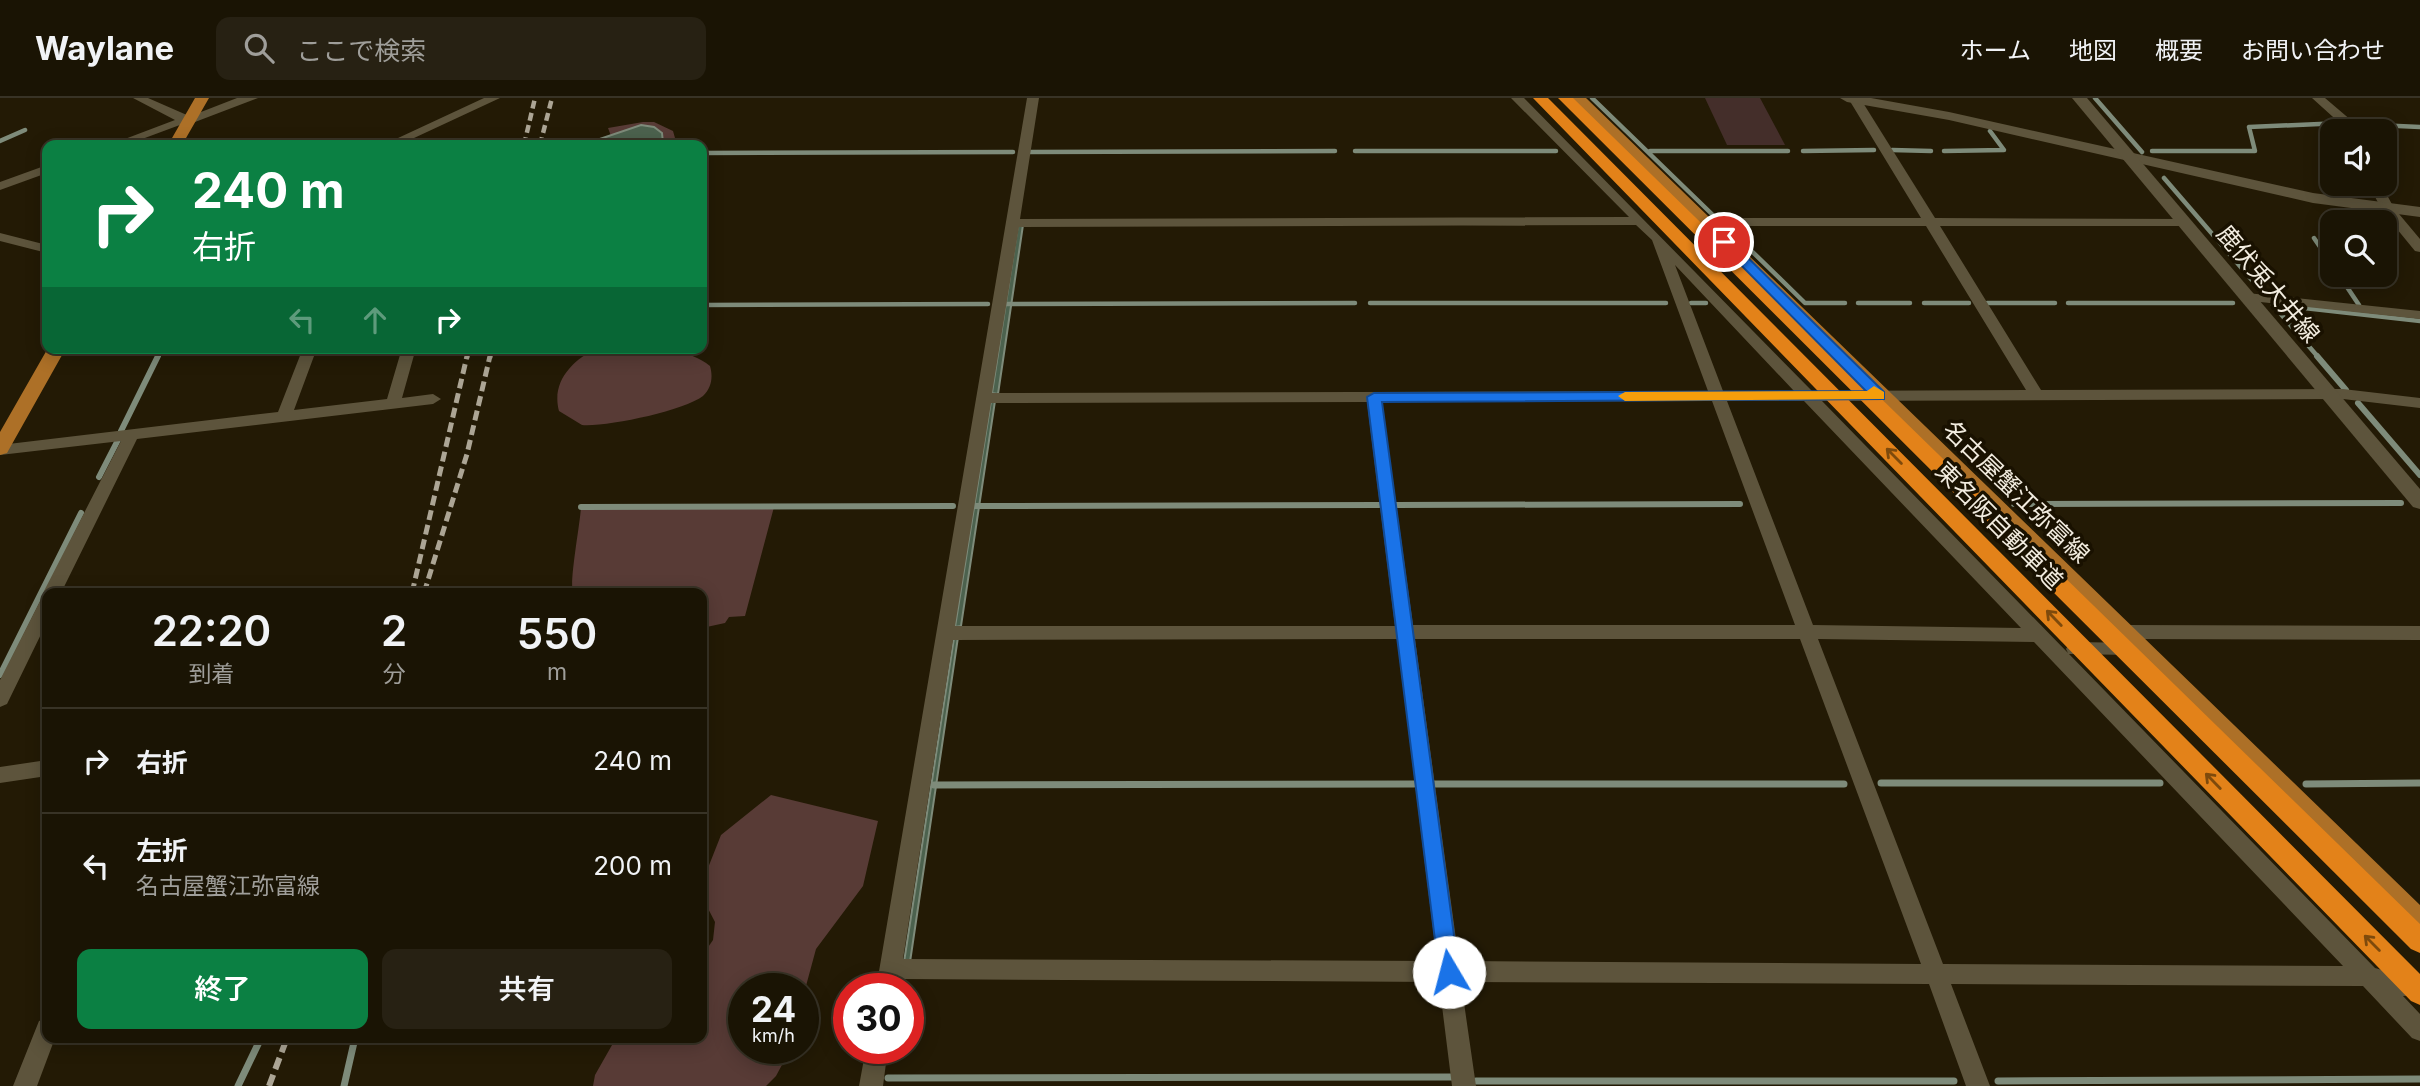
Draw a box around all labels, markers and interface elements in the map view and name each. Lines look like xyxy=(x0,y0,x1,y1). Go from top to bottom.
search box xyxy=(216,17,706,80)
text: Waylane xyxy=(35,28,174,68)
icon: search xyxy=(240,29,278,67)
text: ここで検索 xyxy=(296,35,426,66)
text: ホーム xyxy=(1960,36,2031,65)
text: 地図 xyxy=(2069,36,2117,65)
text: 概要 xyxy=(2155,36,2203,65)
text: お問い合わせ xyxy=(2241,36,2385,65)
map controls xyxy=(2320,119,2397,287)
button: sound xyxy=(2320,119,2397,196)
text: 240 m xyxy=(192,161,345,220)
icon: right xyxy=(77,168,168,259)
button: search xyxy=(2320,210,2397,287)
pin xyxy=(1694,212,1754,272)
street label: 鹿伏兎大井線 xyxy=(2211,219,2326,348)
icon: arrive xyxy=(1705,223,1743,261)
text: 右折 xyxy=(192,227,256,266)
icon: left xyxy=(283,301,321,339)
icon: ahead xyxy=(356,301,394,339)
icon: right xyxy=(429,301,467,339)
street label: 名古屋蟹江弥富線 xyxy=(1937,415,2095,569)
one-way arrow xyxy=(1885,448,1902,465)
street label: 東名阪自動車道 xyxy=(1930,456,2069,595)
text: 22:20 xyxy=(152,605,271,656)
text: 2 xyxy=(381,605,407,656)
text: 550 xyxy=(517,608,597,659)
one-way arrow xyxy=(2045,610,2062,627)
text: m xyxy=(547,658,567,686)
text: 到着 xyxy=(188,660,234,688)
text: 分 xyxy=(383,660,406,688)
icon: right xyxy=(77,742,115,780)
text: 240 m xyxy=(593,745,672,776)
text: 右折 xyxy=(136,747,188,778)
one-way arrow xyxy=(2204,773,2221,790)
text: 左折 xyxy=(136,835,188,866)
icon: left xyxy=(77,847,115,885)
text: 200 m xyxy=(593,850,672,881)
text: 名古屋蟹江弥富線 xyxy=(136,872,320,900)
position arrow xyxy=(1412,935,1486,1009)
one-way arrow xyxy=(2364,935,2381,952)
button: 終了 xyxy=(77,949,368,1029)
button: 共有 xyxy=(382,949,672,1029)
speed limit sign: 30 xyxy=(833,973,924,1064)
text: 24 xyxy=(751,988,796,1030)
text: km/h xyxy=(752,1025,795,1046)

